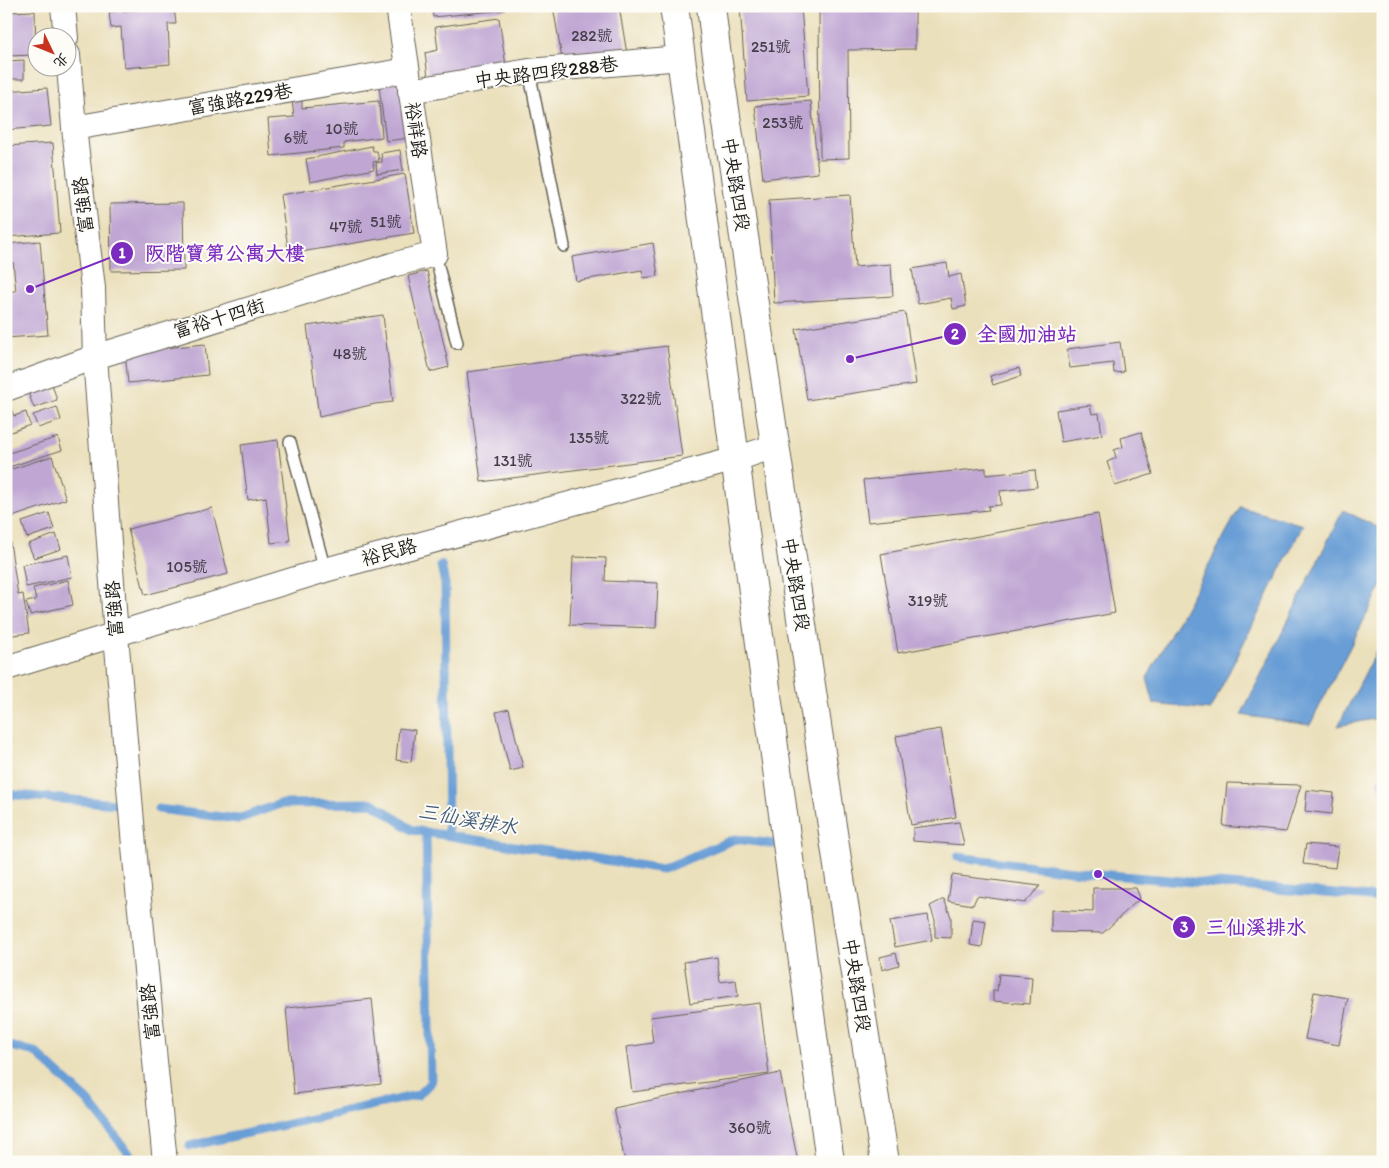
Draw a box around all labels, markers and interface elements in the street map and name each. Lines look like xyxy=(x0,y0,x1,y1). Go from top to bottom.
house number: 282號 xyxy=(571,26,613,45)
north arrow xyxy=(28,28,78,78)
house number: 251號 xyxy=(751,37,791,56)
text: 北 xyxy=(50,50,72,71)
street label: 中央路四段288巷 xyxy=(473,52,619,92)
street label: 富強路229巷 xyxy=(186,78,294,120)
street label: 裕祥路 xyxy=(401,100,431,160)
house number: 253號 xyxy=(762,113,804,132)
house number: 10號 xyxy=(325,119,359,138)
house number: 6號 xyxy=(284,128,308,147)
street label: 中央路四段 xyxy=(717,135,755,233)
street label: 富強路 xyxy=(68,175,98,235)
house number: 51號 xyxy=(370,212,402,231)
house number: 47號 xyxy=(329,217,363,236)
callout: 阪階寶第公寓大樓 xyxy=(110,236,315,271)
text: 阪階寶第公寓大樓 xyxy=(145,241,305,265)
text: 1 xyxy=(119,244,126,262)
street label: 富裕十四街 xyxy=(170,293,268,343)
callout: 全國加油站 xyxy=(942,316,1087,351)
text: 全國加油站 xyxy=(977,322,1077,346)
text: 2 xyxy=(951,325,959,343)
house number: 48號 xyxy=(333,344,367,363)
house number: 322號 xyxy=(620,389,662,408)
house number: 135號 xyxy=(569,428,609,447)
house number: 131號 xyxy=(493,451,533,470)
street label: 裕民路 xyxy=(358,534,420,570)
street label: 中央路四段 xyxy=(777,535,815,633)
house number: 105號 xyxy=(166,557,208,576)
street label: 富強路 xyxy=(101,580,127,638)
house number: 319號 xyxy=(908,591,948,610)
water label: 三仙溪排水 xyxy=(417,798,520,840)
callout: 三仙溪排水 xyxy=(1171,909,1316,944)
text: 三仙溪排水 xyxy=(1206,915,1306,939)
text: 3 xyxy=(1180,918,1188,936)
street label: 中央路四段 xyxy=(838,936,876,1034)
street label: 富強路 xyxy=(136,982,164,1042)
house number: 360號 xyxy=(728,1118,772,1137)

